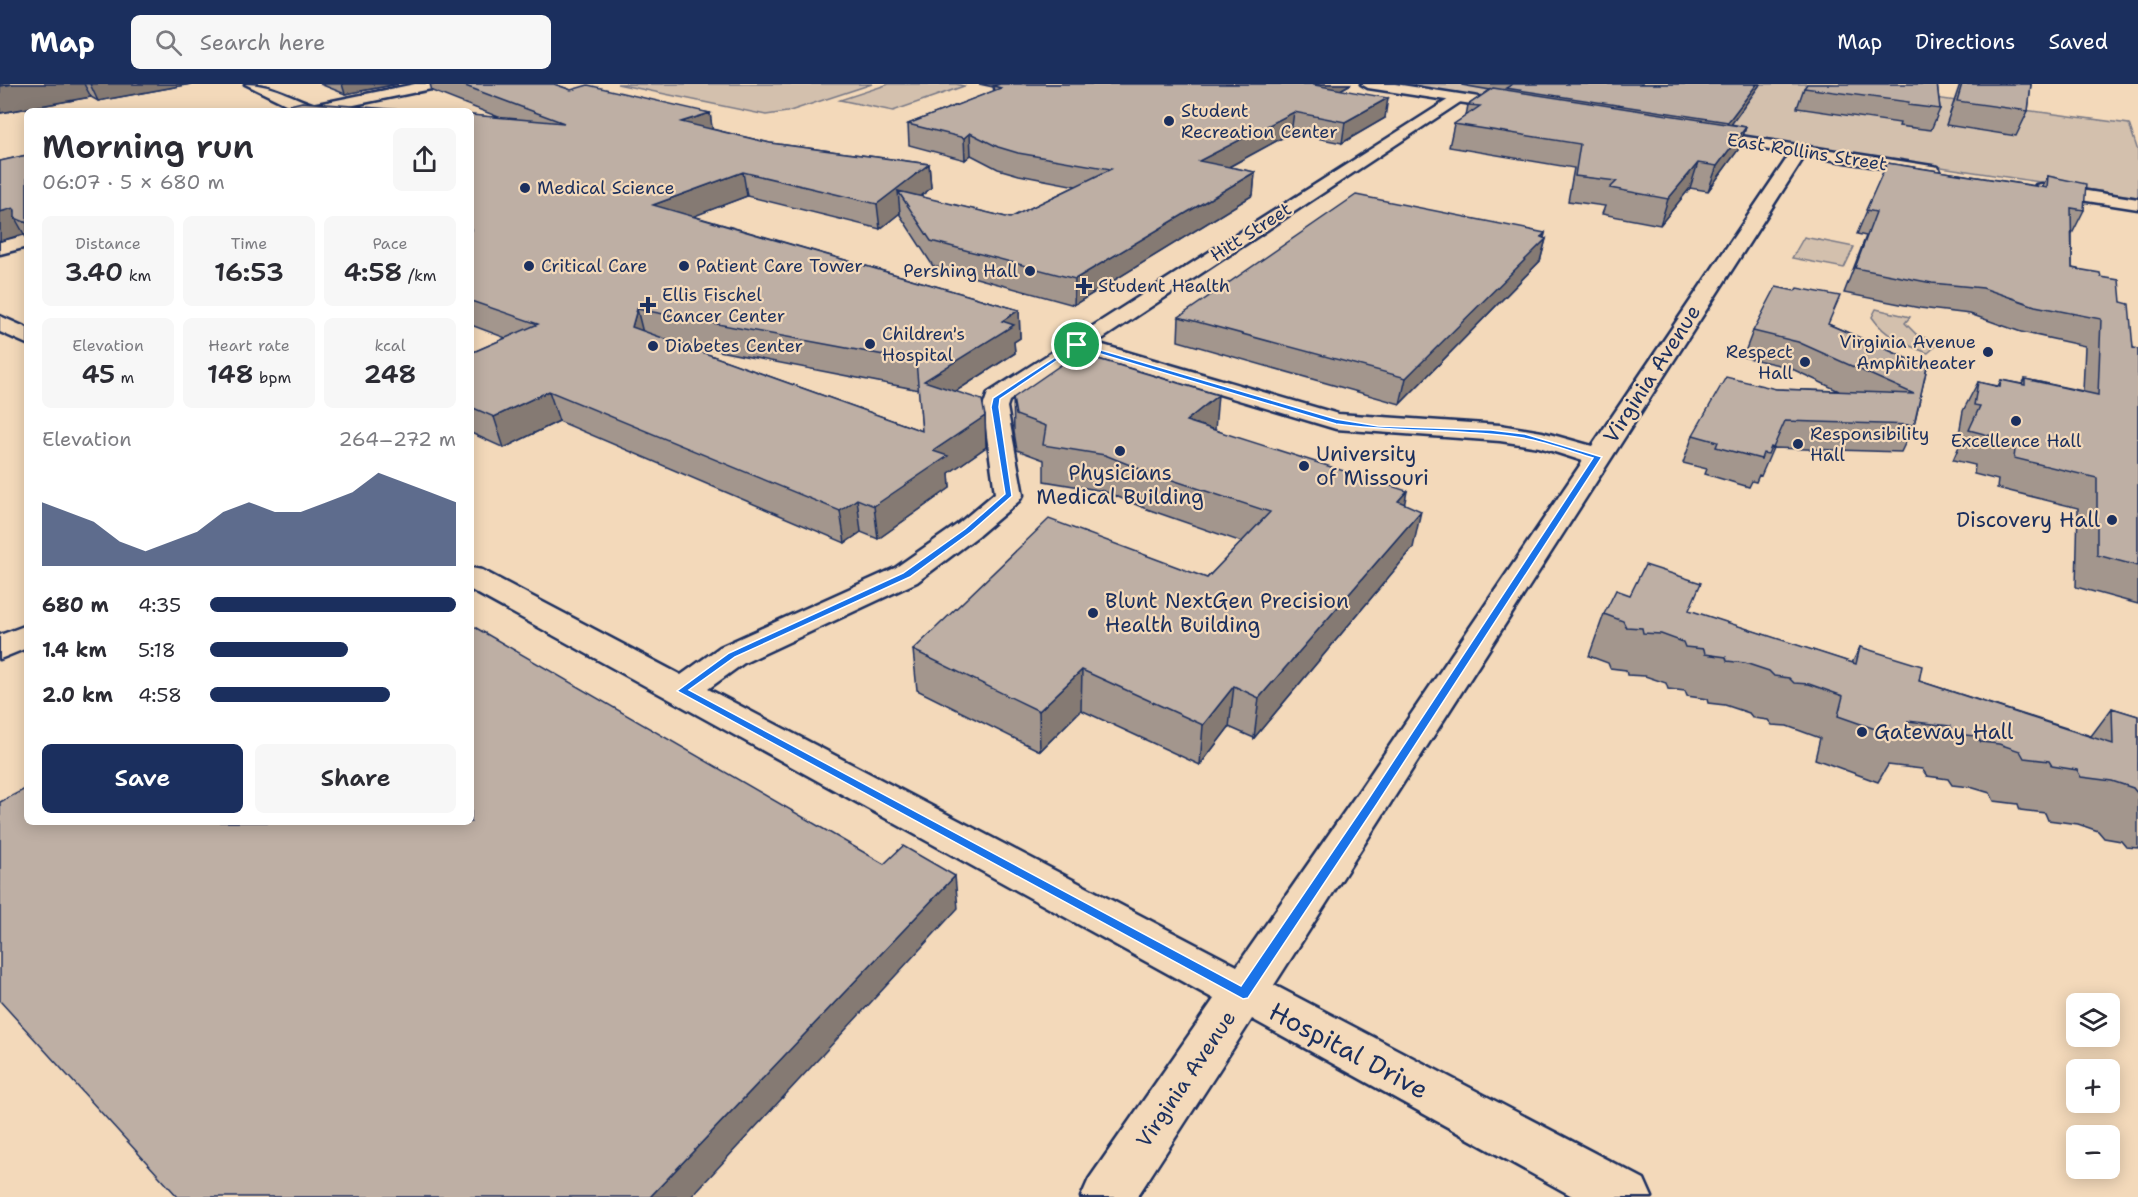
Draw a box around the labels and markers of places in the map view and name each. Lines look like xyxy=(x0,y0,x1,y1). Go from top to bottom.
place label: Student Recreation Center xyxy=(1181,99,1338,144)
marker: Student Recreation Center xyxy=(1162,114,1176,128)
place label: Medical Science xyxy=(537,176,675,200)
marker: Medical Science xyxy=(518,181,532,195)
place label: Critical Care xyxy=(541,254,647,278)
place label: Patient Care Tower xyxy=(696,254,863,278)
marker: Critical Care xyxy=(522,259,536,273)
marker: Patient Care Tower xyxy=(677,259,691,273)
place label: Pershing Hall xyxy=(903,259,1019,283)
marker: Pershing Hall xyxy=(1023,264,1037,278)
place label: Student Health xyxy=(1098,274,1230,298)
marker: Student Health xyxy=(1075,277,1093,295)
place label: Ellis Fischel Cancer Center xyxy=(662,283,785,328)
marker: Ellis Fischel Cancer Center xyxy=(639,296,657,314)
pin xyxy=(1051,319,1102,370)
place label: Children's Hospital xyxy=(882,322,965,367)
place label: Virginia Avenue Amphitheater xyxy=(1839,330,1976,375)
place label: Diabetes Center xyxy=(665,334,803,358)
marker: Children's Hospital xyxy=(863,337,877,351)
marker: Diabetes Center xyxy=(646,339,660,353)
place label: Respect Hall xyxy=(1726,340,1794,385)
marker: Virginia Avenue Amphitheater xyxy=(1981,345,1995,359)
marker: Respect Hall xyxy=(1798,355,1812,369)
marker: Excellence Hall xyxy=(2009,414,2023,428)
place label: Responsibility Hall xyxy=(1810,422,1929,467)
place label: Excellence Hall xyxy=(1951,429,2082,453)
marker: Responsibility Hall xyxy=(1791,437,1805,451)
place label: University of Missouri xyxy=(1316,440,1429,492)
marker: Physicians Medical Building xyxy=(1113,444,1127,458)
place label: Physicians Medical Building xyxy=(1036,459,1204,511)
marker: University of Missouri xyxy=(1297,459,1311,473)
place label: Discovery Hall xyxy=(1956,506,2101,534)
marker: Discovery Hall xyxy=(2105,513,2119,527)
place label: Blunt NextGen Precision Health Building xyxy=(1105,587,1349,639)
marker: Blunt NextGen Precision Health Building xyxy=(1086,606,1100,620)
place label: Gateway Hall xyxy=(1874,718,2014,746)
marker: Gateway Hall xyxy=(1855,725,1869,739)

